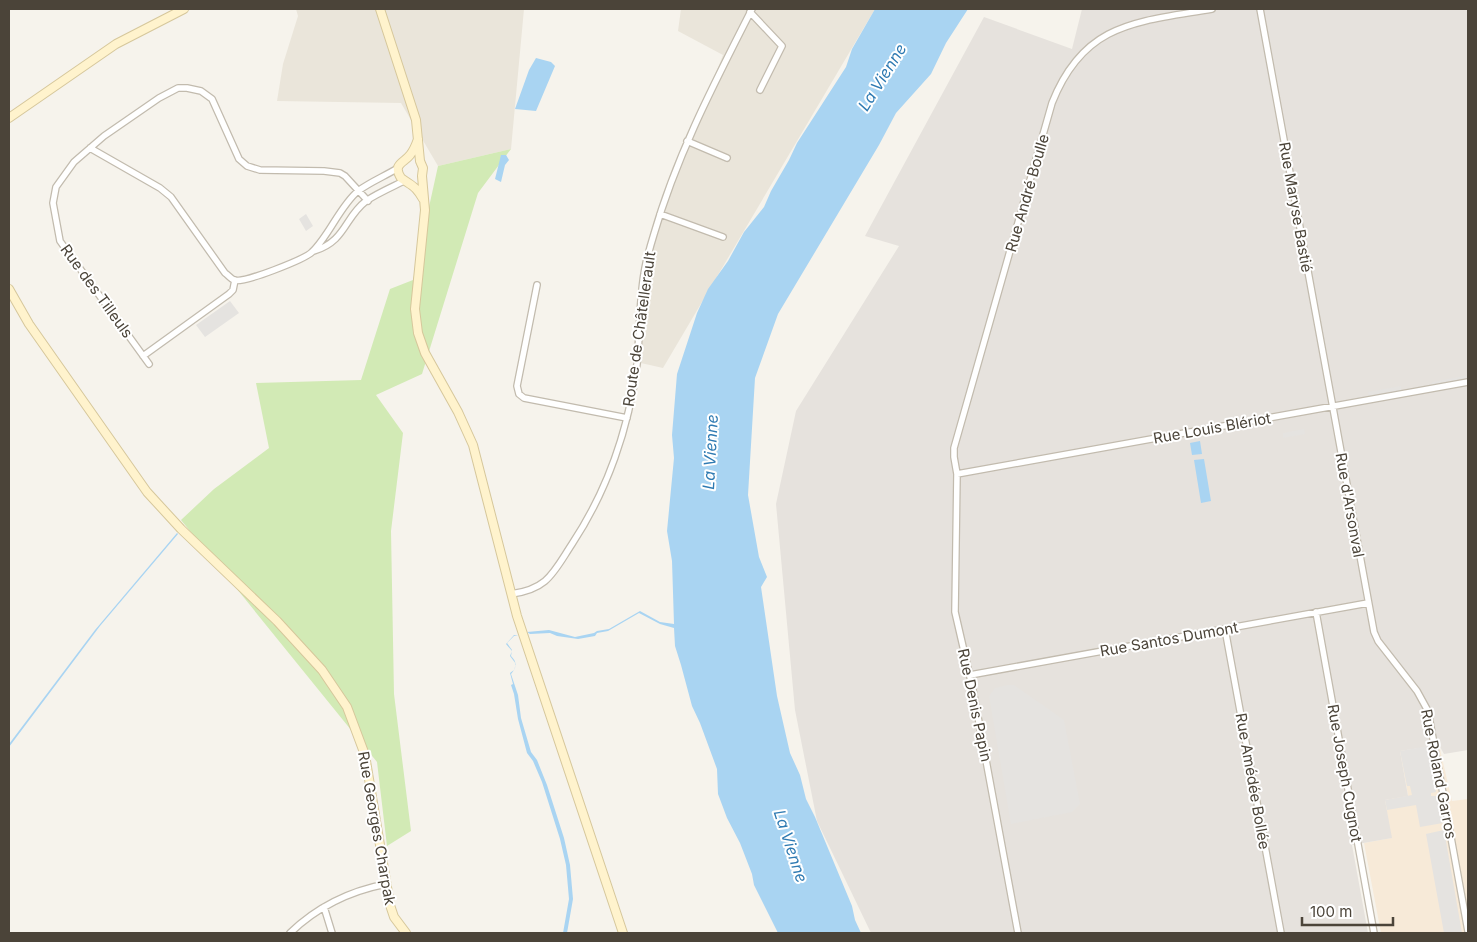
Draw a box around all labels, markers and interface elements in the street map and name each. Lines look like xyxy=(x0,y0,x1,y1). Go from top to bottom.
water label: La Vienne xyxy=(853,40,911,114)
street label: Rue André Boulle xyxy=(1001,132,1053,254)
street label: Rue Maryse Bastié xyxy=(1275,140,1317,274)
street label: Rue des Tilleuls xyxy=(57,240,137,342)
street label: Route de Châtellerault xyxy=(619,250,659,408)
street label: Rue Louis Blériot xyxy=(1152,408,1272,448)
water label: La Vienne xyxy=(698,414,722,490)
street label: Rue d'Arsonval xyxy=(1331,451,1369,559)
street label: Rue Santos Dumont xyxy=(1098,617,1240,661)
street label: Rue Denis Papin xyxy=(954,647,996,763)
street label: Rue Joseph Cugnot xyxy=(1324,703,1367,844)
street label: Rue Roland Garros xyxy=(1417,707,1461,841)
street label: Rue Amédée Bollée xyxy=(1232,711,1274,851)
street label: Rue Georges Charpak xyxy=(354,750,400,907)
water label: La Vienne xyxy=(770,807,812,885)
scale bar xyxy=(1302,894,1393,926)
text: 100 m xyxy=(1310,902,1352,921)

